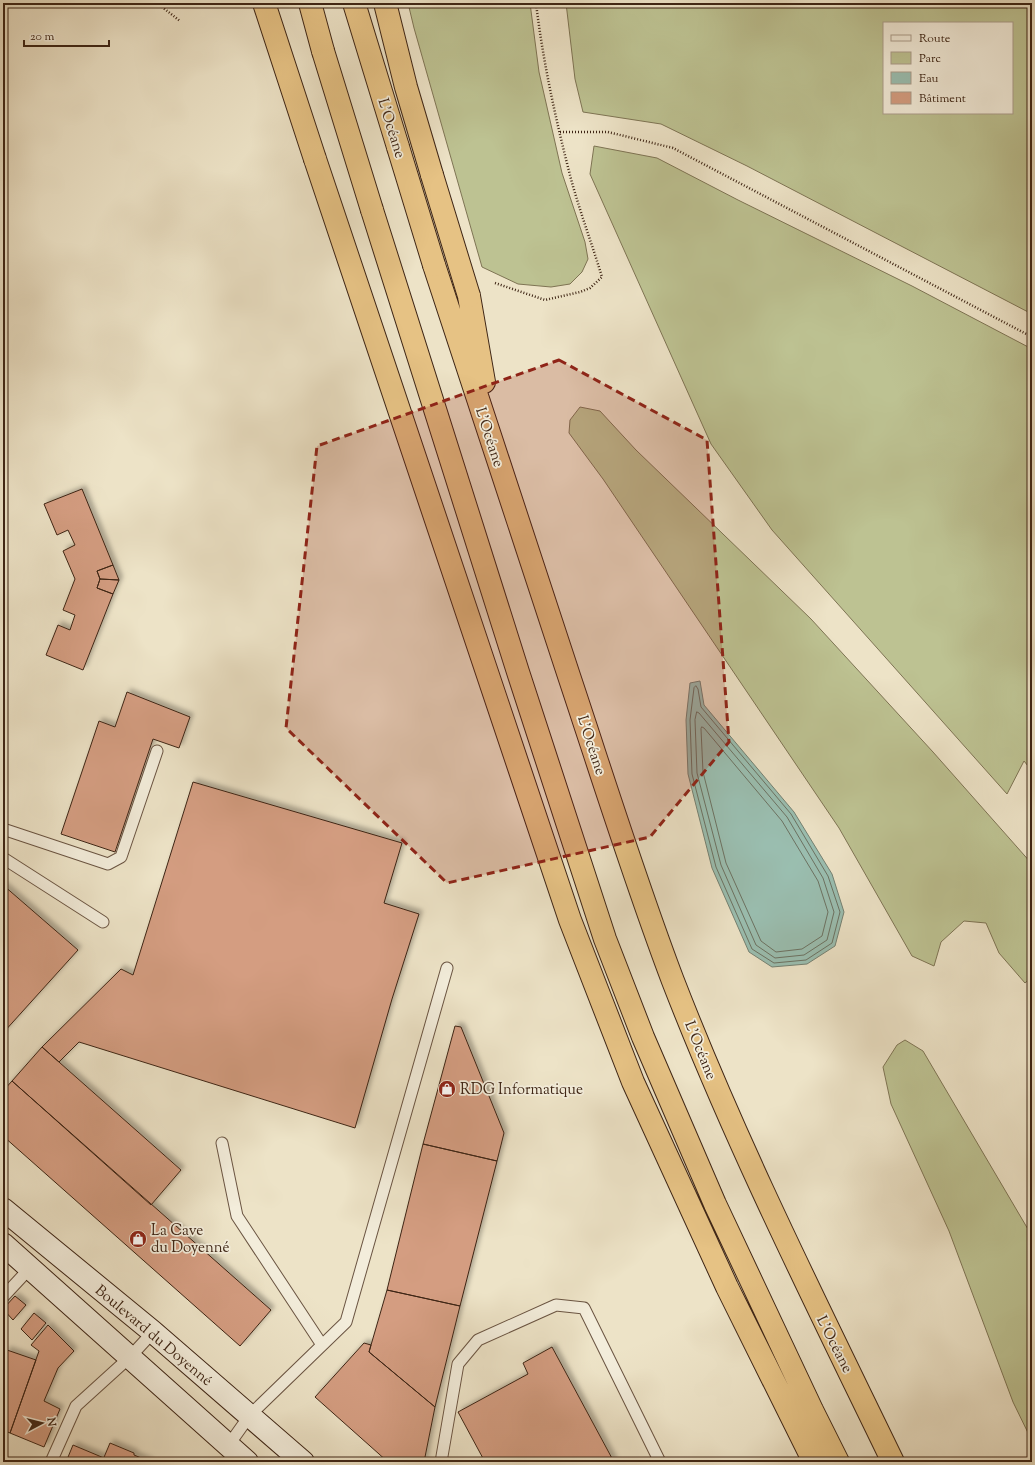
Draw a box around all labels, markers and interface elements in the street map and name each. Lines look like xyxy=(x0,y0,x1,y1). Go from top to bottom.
scale bar xyxy=(24,22,109,48)
legend xyxy=(883,22,1013,114)
text: 20 m xyxy=(30,28,55,46)
text: Route xyxy=(919,30,951,48)
text: Parc xyxy=(919,50,941,68)
text: Eau xyxy=(919,70,939,88)
text: Bâtiment xyxy=(919,90,966,108)
street label: L’Océane xyxy=(371,96,410,161)
street label: L’Océane xyxy=(469,405,508,470)
street label: L’Océane xyxy=(571,713,610,778)
street label: L’Océane xyxy=(678,1018,721,1083)
shop icon: RDG Informatique xyxy=(437,1079,457,1099)
place label: RDG Informatique xyxy=(460,1080,583,1101)
place label: La Cave du Doyenné xyxy=(151,1221,230,1259)
shop icon: La Cave du Doyenné xyxy=(128,1229,148,1249)
street label: Boulevard du Doyenné xyxy=(90,1281,216,1392)
street label: L’Océane xyxy=(810,1312,857,1377)
north arrow xyxy=(22,1403,62,1443)
text: N xyxy=(42,1416,59,1427)

